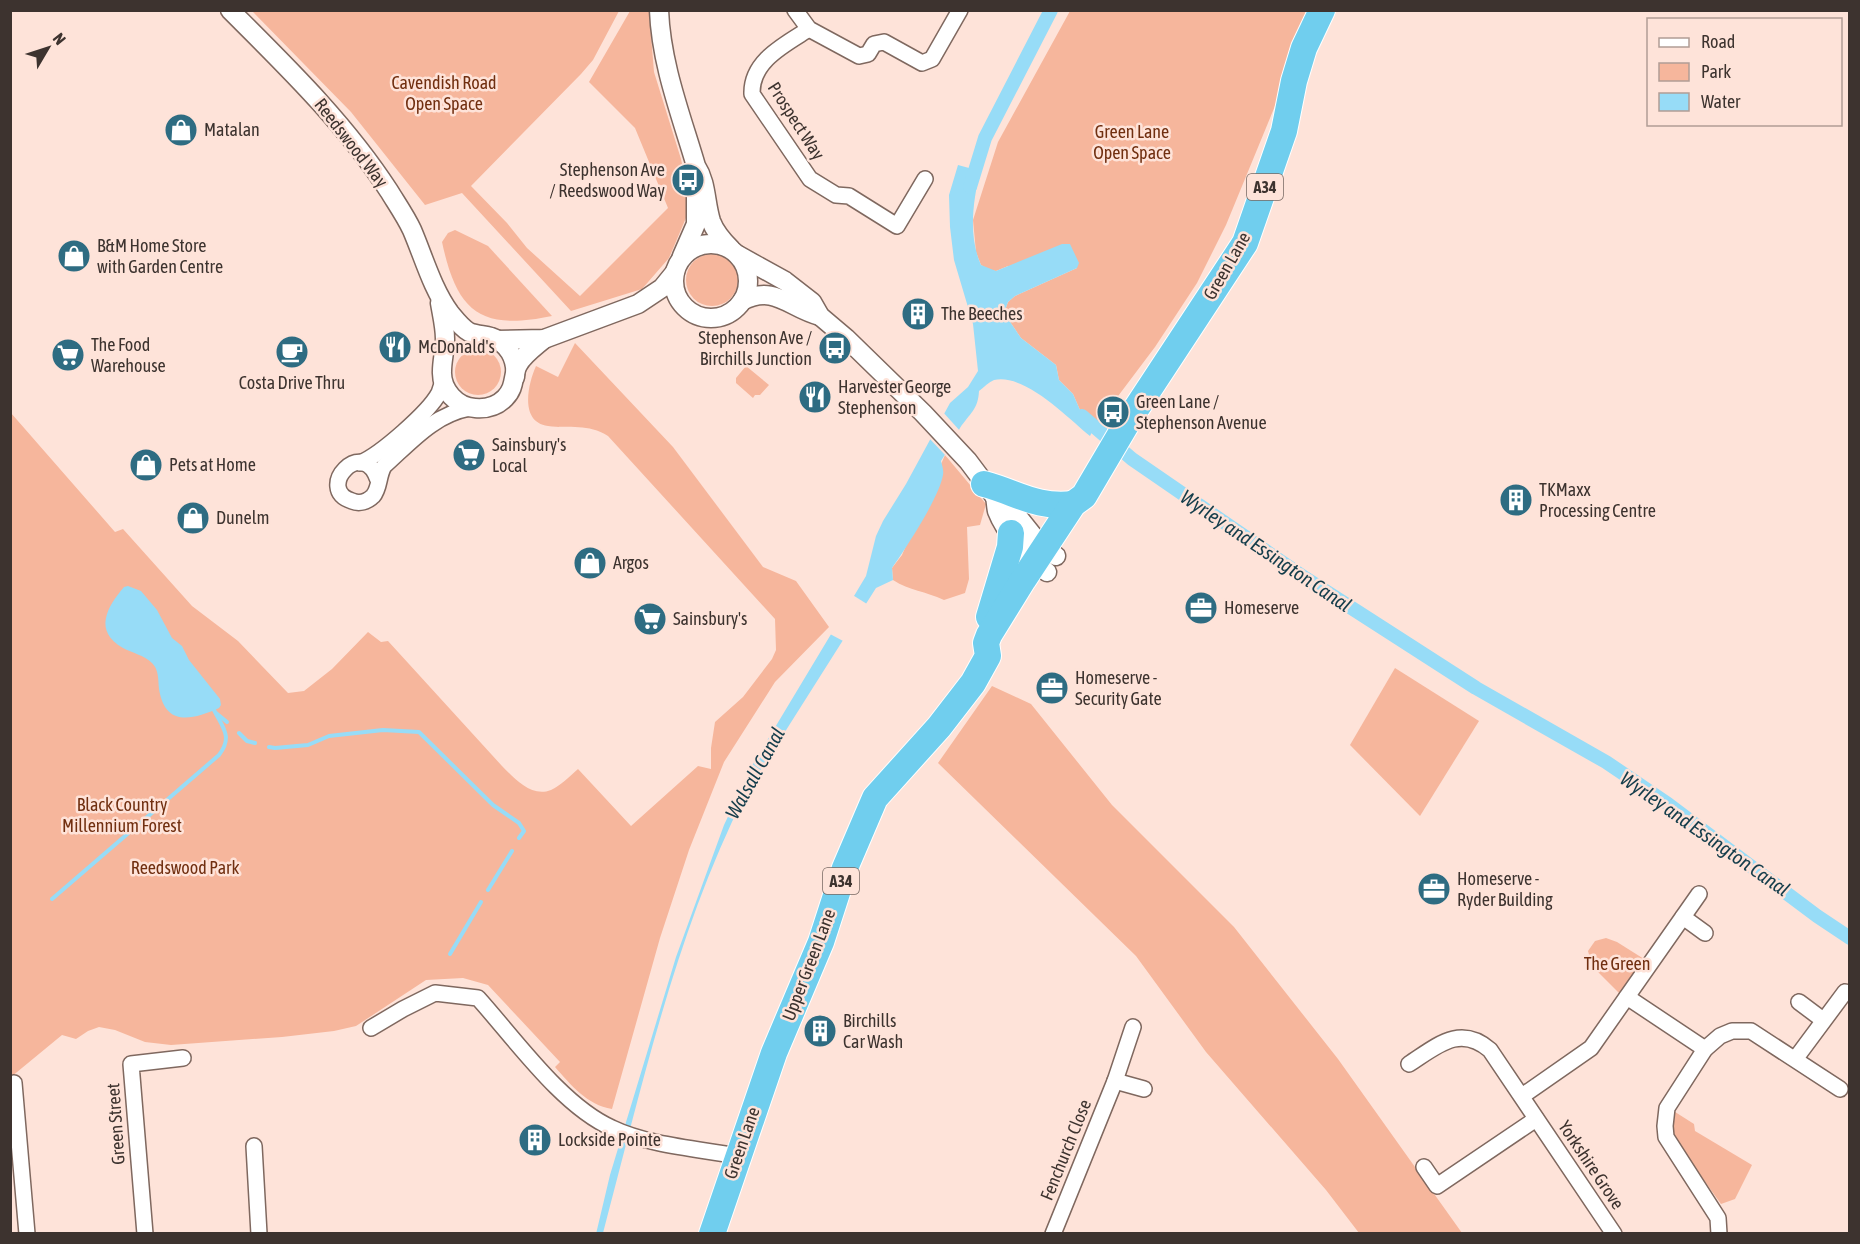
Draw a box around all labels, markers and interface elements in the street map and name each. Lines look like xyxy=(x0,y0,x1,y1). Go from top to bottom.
north arrow xyxy=(18,18,78,78)
legend xyxy=(1647,18,1842,126)
text: N xyxy=(50,29,70,48)
text: Road xyxy=(1701,31,1735,52)
text: Park xyxy=(1701,61,1731,82)
park label: Cavendish Road Open Space xyxy=(391,72,497,114)
street label: Prospect Way xyxy=(764,78,829,163)
text: Water xyxy=(1701,91,1741,112)
street label: Reedswood Way xyxy=(310,94,393,191)
shop icon: Matalan xyxy=(163,112,199,148)
place label: Matalan xyxy=(204,119,260,140)
park label: Green Lane Open Space xyxy=(1093,121,1171,163)
place label: Stephenson Ave / Reedswood Way xyxy=(550,159,665,201)
bus stop icon: Stephenson Ave / Reedswood Way xyxy=(670,162,706,198)
road number: A34 xyxy=(1247,174,1283,200)
street label: Green Lane xyxy=(1199,228,1254,303)
place label: B&M Home Store with Garden Centre xyxy=(97,235,223,277)
shop icon: B&M Home Store with Garden Centre xyxy=(56,238,92,274)
building icon: The Beeches xyxy=(900,296,936,332)
place label: The Beeches xyxy=(941,303,1023,324)
place label: Stephenson Ave / Birchills Junction xyxy=(698,327,812,369)
restaurant icon: McDonald's xyxy=(377,329,413,365)
bus stop icon: Stephenson Ave / Birchills Junction xyxy=(817,330,853,366)
place label: The Food Warehouse xyxy=(91,334,166,376)
cafe icon: Costa Drive Thru xyxy=(274,334,310,370)
place label: McDonald's xyxy=(418,336,495,357)
supermarket icon: The Food Warehouse xyxy=(50,337,86,373)
place label: Costa Drive Thru xyxy=(239,372,345,393)
place label: Harvester George Stephenson xyxy=(838,376,951,418)
restaurant icon: Harvester George Stephenson xyxy=(797,379,833,415)
place label: Green Lane / Stephenson Avenue xyxy=(1136,391,1267,433)
bus stop icon: Green Lane / Stephenson Avenue xyxy=(1095,394,1131,430)
place label: Sainsbury's Local xyxy=(492,434,566,476)
supermarket icon: Sainsbury's Local xyxy=(451,437,487,473)
shop icon: Pets at Home xyxy=(128,447,164,483)
place label: Pets at Home xyxy=(169,454,256,475)
place label: TKMaxx Processing Centre xyxy=(1539,479,1656,521)
building icon: TKMaxx Processing Centre xyxy=(1498,482,1534,518)
water label: Wyrley and Essington Canal xyxy=(1176,485,1356,616)
shop icon: Dunelm xyxy=(175,500,211,536)
place label: Dunelm xyxy=(216,507,269,528)
shop icon: Argos xyxy=(572,545,608,581)
place label: Argos xyxy=(613,552,649,573)
office icon: Homeserve xyxy=(1183,590,1219,626)
place label: Homeserve xyxy=(1224,597,1299,618)
supermarket icon: Sainsbury's xyxy=(632,601,668,637)
place label: Sainsbury's xyxy=(673,608,747,629)
place label: Homeserve - Security Gate xyxy=(1075,667,1162,709)
office icon: Homeserve - Security Gate xyxy=(1034,670,1070,706)
water label: Walsall Canal xyxy=(720,723,789,822)
water label: Wyrley and Essington Canal xyxy=(1616,766,1794,901)
park label: Black Country Millennium Forest xyxy=(62,794,182,836)
park label: Reedswood Park xyxy=(131,857,239,878)
road number: A34 xyxy=(823,868,859,894)
place label: Homeserve - Ryder Building xyxy=(1457,868,1553,910)
office icon: Homeserve - Ryder Building xyxy=(1416,871,1452,907)
street label: Upper Green Lane xyxy=(778,906,840,1024)
park label: The Green xyxy=(1584,953,1650,974)
place label: Birchills Car Wash xyxy=(843,1010,903,1052)
building icon: Birchills Car Wash xyxy=(802,1013,838,1049)
street label: Green Street xyxy=(102,1083,129,1166)
street label: Fenchurch Close xyxy=(1036,1096,1095,1203)
street label: Green Lane xyxy=(719,1104,764,1181)
street label: Yorkshire Grove xyxy=(1554,1116,1629,1213)
building icon: Lockside Pointe xyxy=(517,1122,553,1158)
place label: Lockside Pointe xyxy=(558,1129,661,1150)

